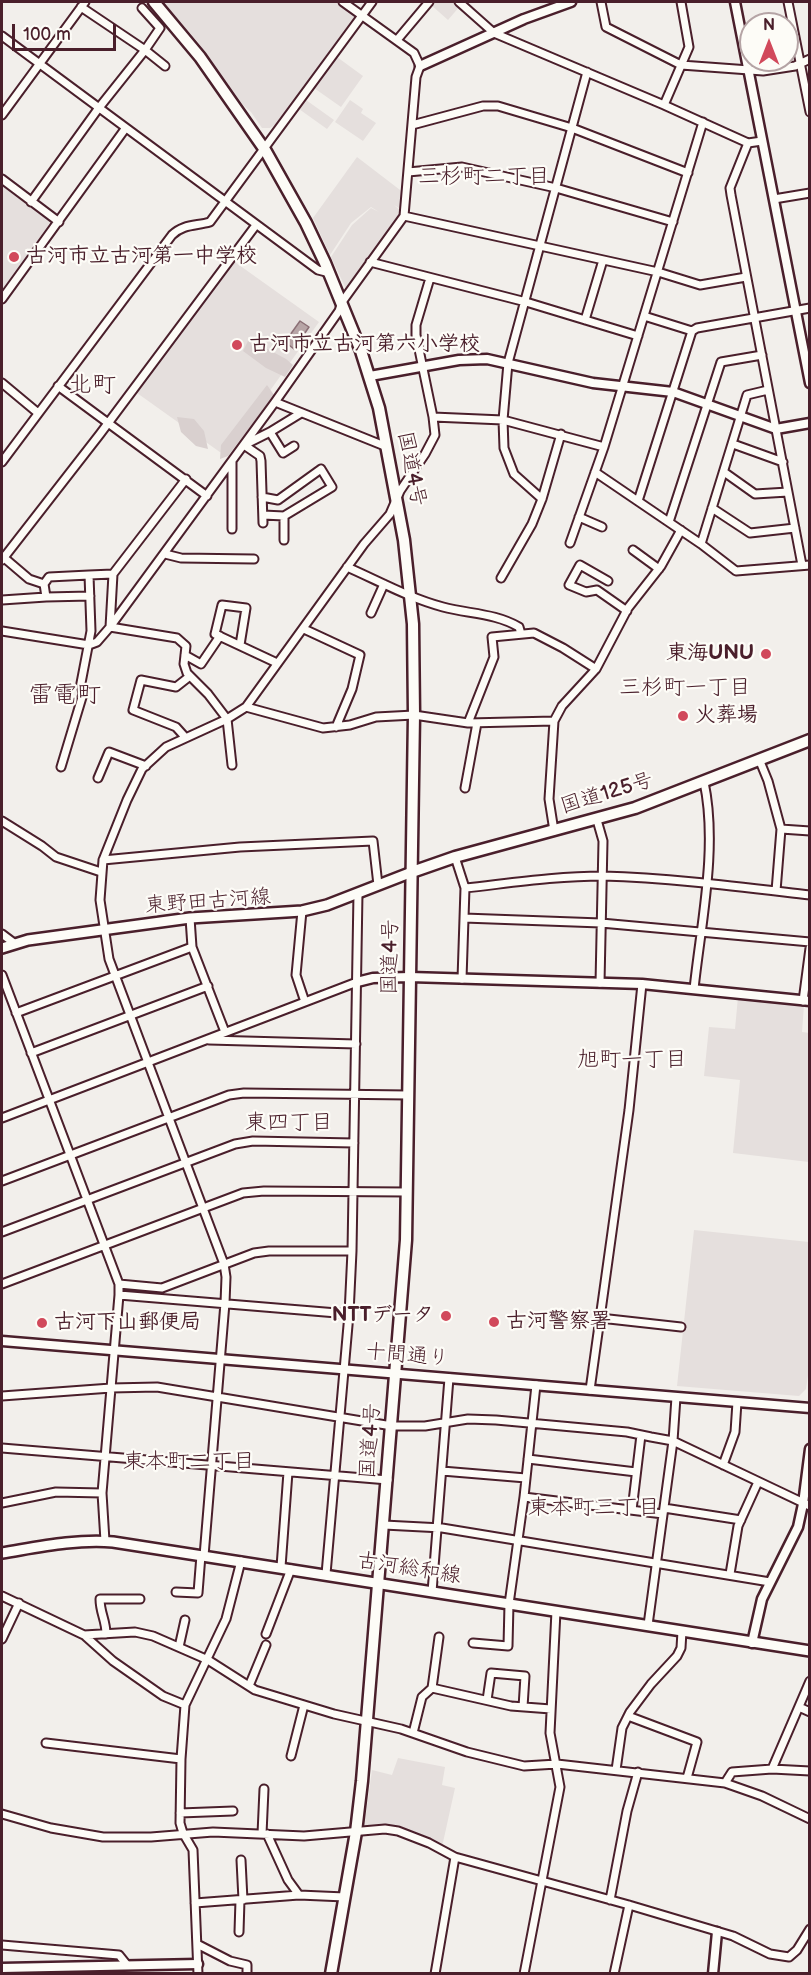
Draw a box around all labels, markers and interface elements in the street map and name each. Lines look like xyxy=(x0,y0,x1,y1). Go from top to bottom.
scale bar xyxy=(15,12,118,50)
north arrow xyxy=(739,12,799,72)
text: N xyxy=(763,16,775,35)
text: 100 m xyxy=(23,24,71,45)
district label: 三杉町二丁目 xyxy=(418,164,550,190)
place label: 古河市立古河第一中学校 xyxy=(26,244,257,270)
marker: 古河市立古河第一中学校 xyxy=(7,250,21,264)
place label: 古河市立古河第六小学校 xyxy=(249,332,480,358)
marker: 古河市立古河第六小学校 xyxy=(230,338,244,352)
district label: 北町 xyxy=(68,372,116,400)
street label: 国道4号 xyxy=(391,429,431,509)
place label: 東海UNU xyxy=(666,641,754,667)
marker: 東海UNU xyxy=(759,647,773,661)
district label: 三杉町一丁目 xyxy=(619,675,751,701)
district label: 雷電町 xyxy=(29,682,101,710)
place label: 火葬場 xyxy=(695,703,758,729)
marker: 火葬場 xyxy=(676,709,690,723)
street label: 国道125号 xyxy=(558,768,656,820)
street label: 東野田古河線 xyxy=(144,885,272,919)
street label: 国道4号 xyxy=(378,919,404,995)
district label: 旭町一丁目 xyxy=(577,1047,687,1073)
district label: 東四丁目 xyxy=(245,1110,333,1136)
place label: NTTデータ xyxy=(332,1303,434,1329)
marker: NTTデータ xyxy=(439,1309,453,1323)
place label: 古河警察署 xyxy=(506,1309,611,1335)
place label: 古河下山郵便局 xyxy=(54,1310,201,1336)
marker: 古河警察署 xyxy=(487,1315,501,1329)
marker: 古河下山郵便局 xyxy=(35,1316,49,1330)
street label: 十間通り xyxy=(364,1340,450,1372)
street label: 国道4号 xyxy=(356,1402,386,1480)
district label: 東本町二丁目 xyxy=(123,1449,255,1475)
district label: 東本町三丁目 xyxy=(528,1495,660,1521)
street label: 古河総和線 xyxy=(355,1548,463,1590)

